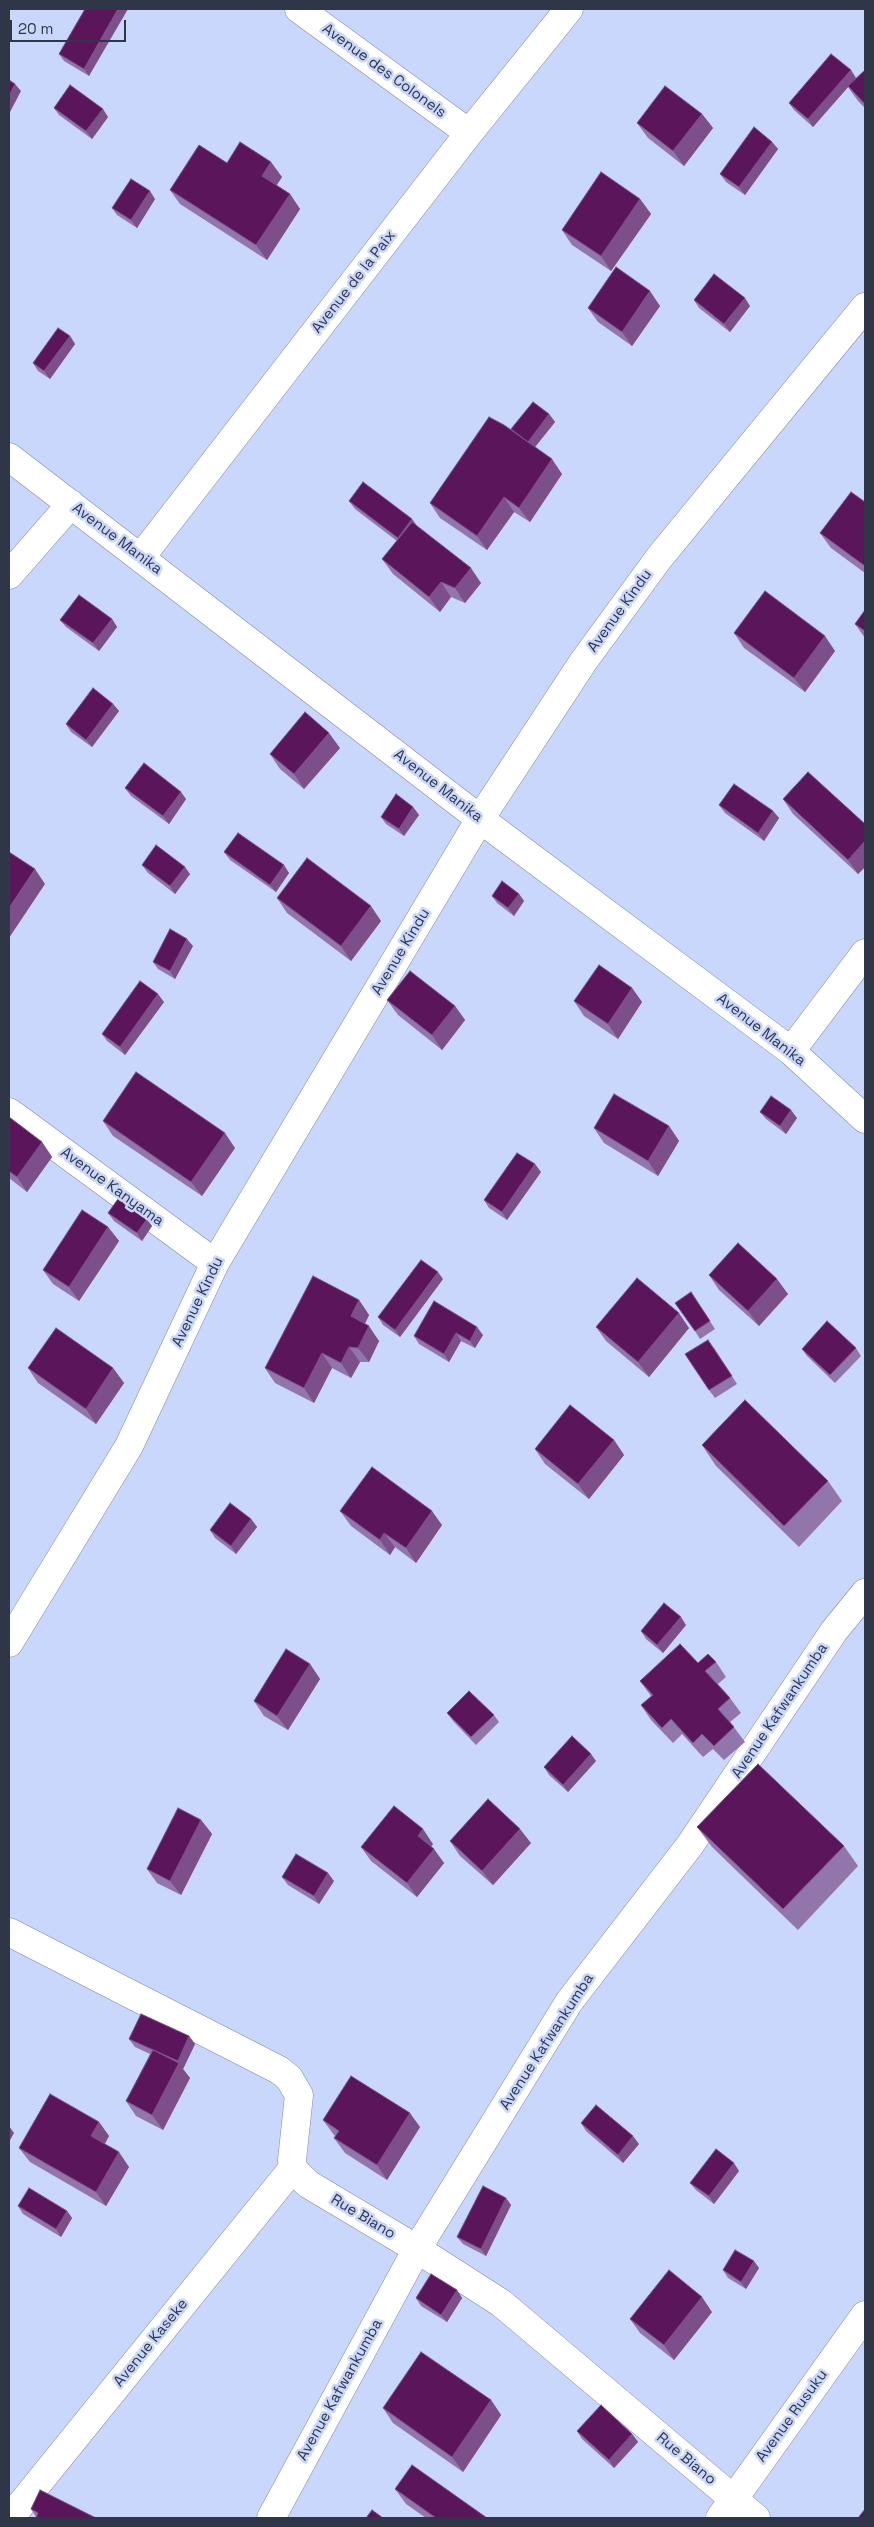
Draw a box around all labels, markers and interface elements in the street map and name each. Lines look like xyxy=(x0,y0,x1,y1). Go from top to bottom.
scale bar xyxy=(12,10,129,42)
text: 20 m xyxy=(18,19,53,38)
street label: Avenue des Colonels xyxy=(319,20,449,122)
street label: Avenue de la Paix xyxy=(308,227,400,337)
street label: Avenue Manika xyxy=(69,499,165,579)
street label: Avenue Kindu xyxy=(584,566,656,656)
street label: Avenue Manika xyxy=(390,746,486,826)
street label: Avenue Kindu xyxy=(368,905,434,999)
street label: Avenue Manika xyxy=(713,990,809,1070)
street label: Avenue Kanyama xyxy=(57,1144,167,1230)
street label: Avenue Kindu xyxy=(168,1254,228,1350)
street label: Avenue Kafwankumba xyxy=(728,1640,832,1782)
street label: Avenue Kafwankumba xyxy=(496,1970,598,2114)
street label: Rue Biano xyxy=(327,2191,399,2243)
street label: Avenue Kaseke xyxy=(110,2295,192,2391)
street label: Avenue Kafwankumba xyxy=(294,2316,386,2464)
street label: Avenue Rusuku xyxy=(752,2366,832,2466)
street label: Rue Biano xyxy=(653,2429,719,2489)

